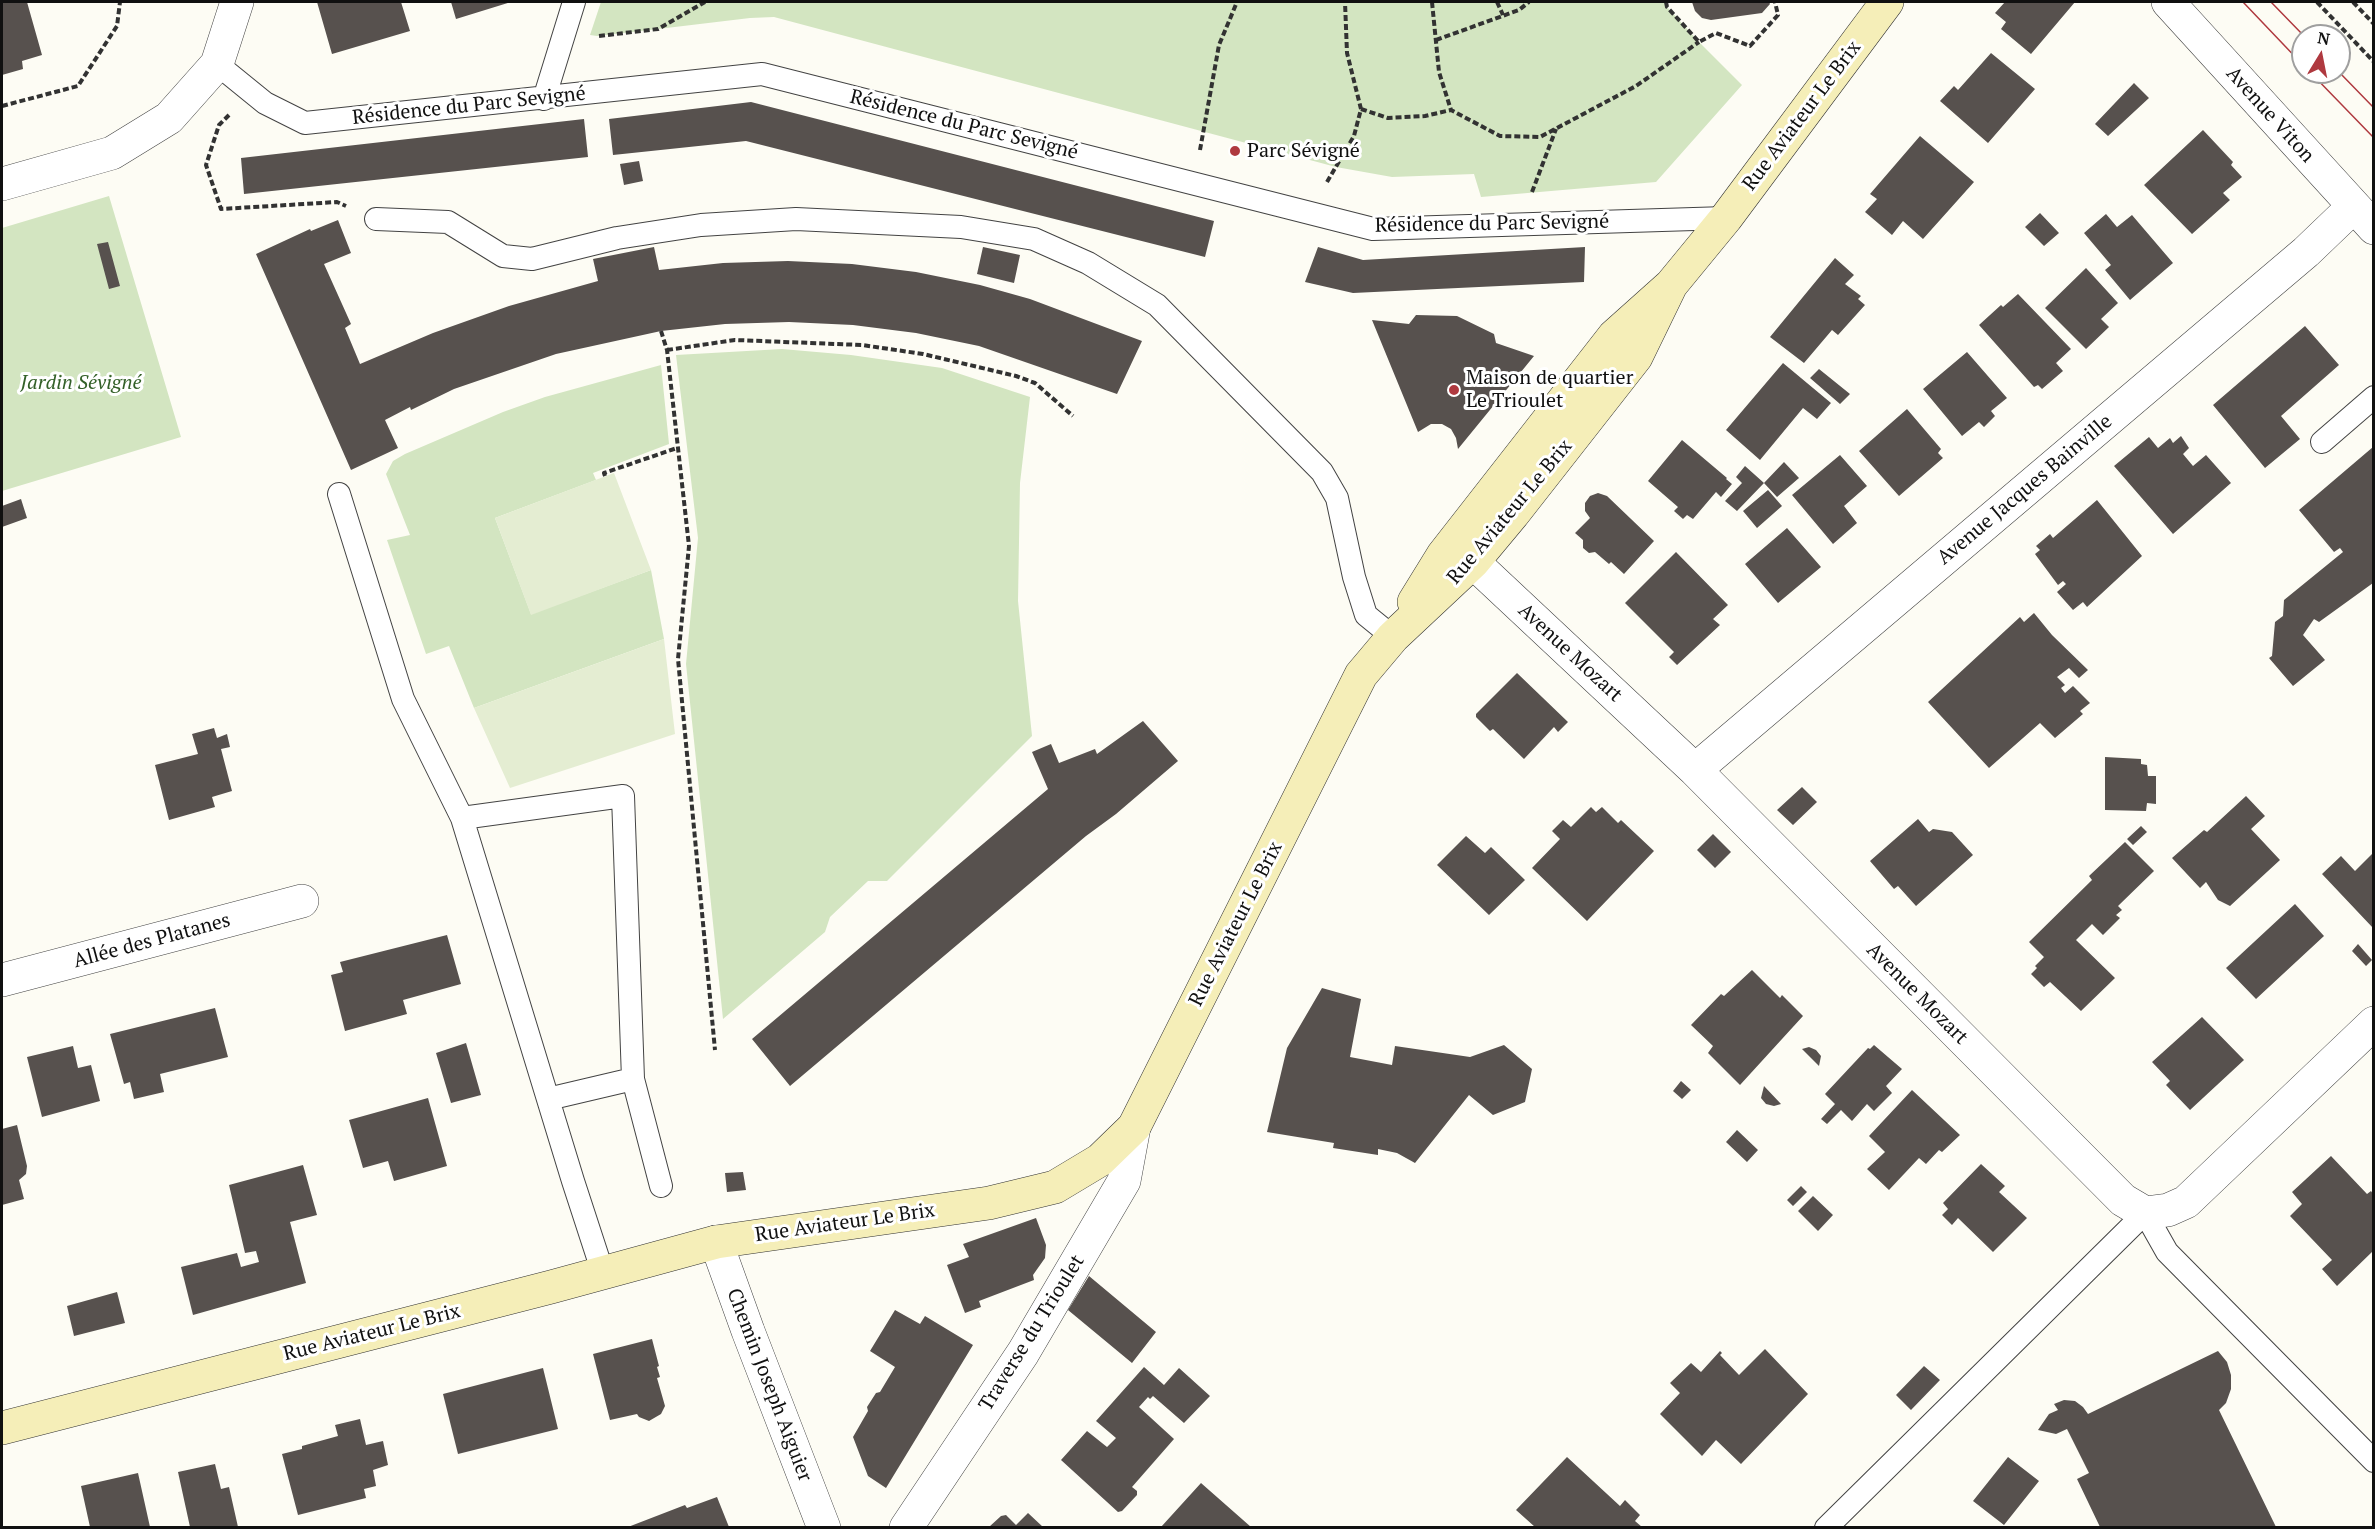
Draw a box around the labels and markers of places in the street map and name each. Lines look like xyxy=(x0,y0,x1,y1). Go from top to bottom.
place label: Parc Sévigné xyxy=(1247,139,1360,163)
marker: Parc Sévigné xyxy=(1228,144,1242,158)
place label: Maison de quartier Le Trioulet xyxy=(1466,366,1633,413)
marker: Maison de quartier Le Trioulet xyxy=(1447,383,1461,397)

